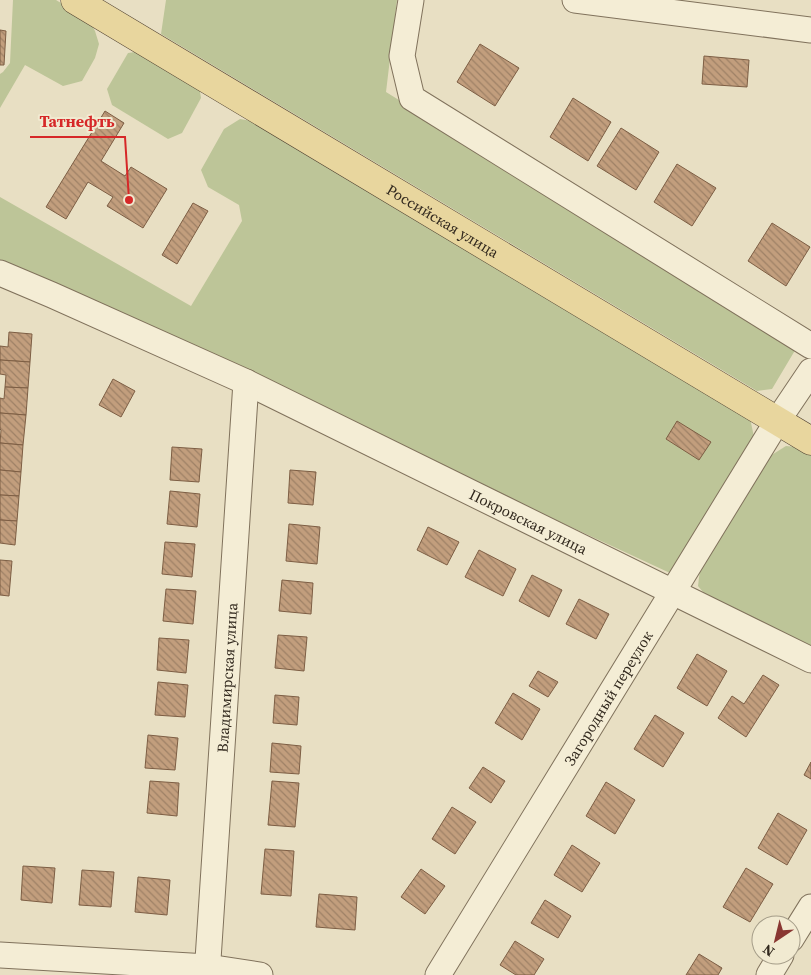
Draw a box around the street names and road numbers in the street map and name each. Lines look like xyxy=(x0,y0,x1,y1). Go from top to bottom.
street label: Российская улица xyxy=(383,179,503,262)
street label: Покровская улица xyxy=(466,483,591,559)
street label: Владимирская улица xyxy=(211,602,242,753)
street label: Загородный переулок xyxy=(558,626,658,769)

